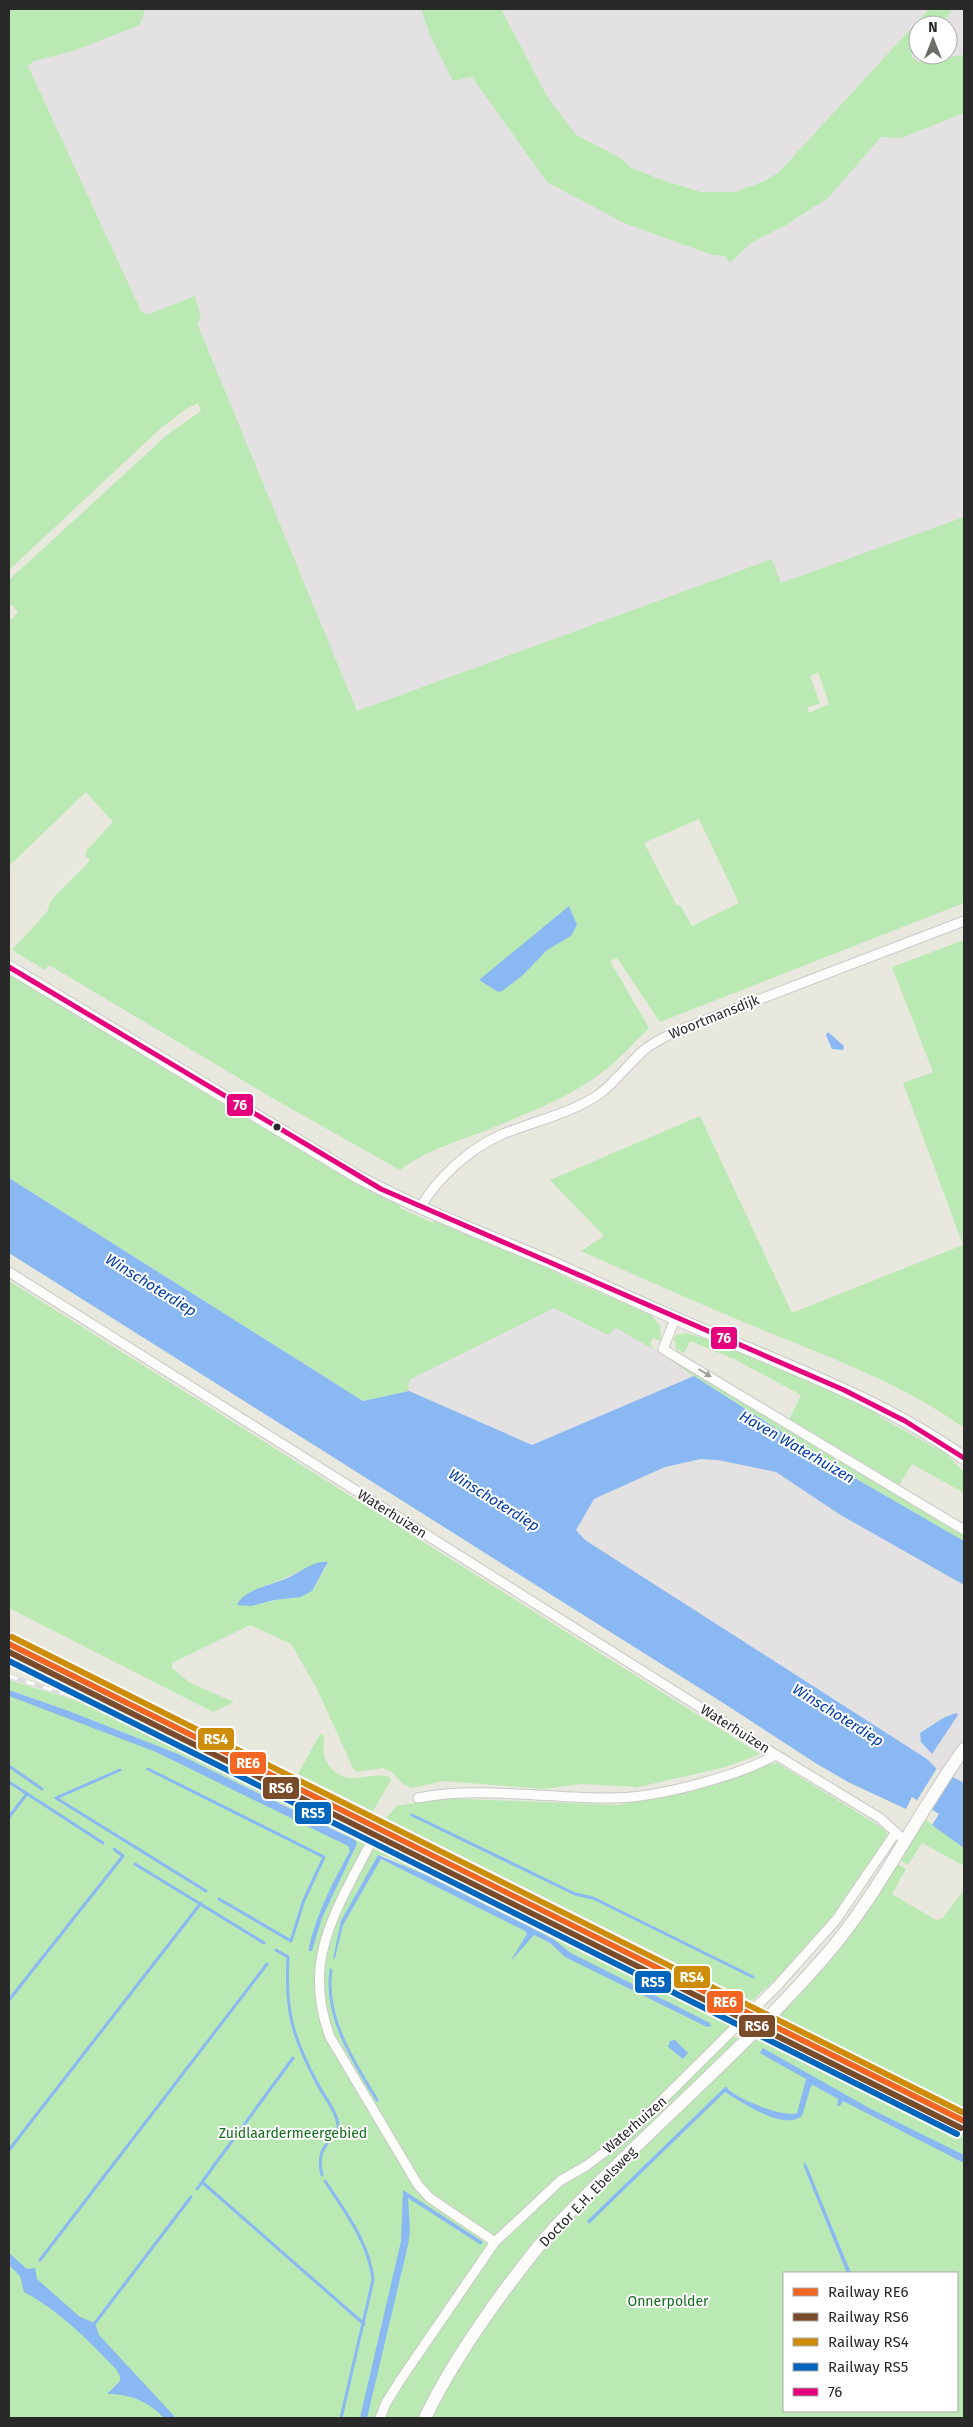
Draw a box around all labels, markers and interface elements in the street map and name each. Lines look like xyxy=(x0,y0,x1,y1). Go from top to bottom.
north arrow xyxy=(908,15,958,65)
text: N xyxy=(928,19,938,36)
street label: Woortmansdijk xyxy=(666,991,762,1043)
line badge: 76 xyxy=(226,1093,254,1117)
text: 76 xyxy=(233,1097,247,1114)
unlabelled marker xyxy=(272,1122,282,1132)
water label: Winschoterdiep xyxy=(102,1250,200,1320)
line badge: 76 xyxy=(710,1326,738,1350)
text: 76 xyxy=(717,1330,731,1347)
one-way arrow xyxy=(698,1368,711,1378)
water label: Haven Waterhuizen xyxy=(736,1407,858,1487)
water label: Winschoterdiep xyxy=(445,1465,543,1535)
street label: Waterhuizen xyxy=(354,1486,430,1542)
water label: Winschoterdiep xyxy=(789,1680,887,1750)
street label: Waterhuizen xyxy=(697,1701,773,1757)
line badge: RS4 xyxy=(197,1727,235,1751)
text: RS4 xyxy=(204,1731,228,1748)
line badge: RE6 xyxy=(229,1751,267,1775)
text: RE6 xyxy=(236,1755,260,1772)
line badge: RS6 xyxy=(262,1776,300,1800)
text: RS6 xyxy=(269,1780,293,1797)
line badge: RS5 xyxy=(294,1801,332,1825)
text: RS5 xyxy=(301,1805,326,1822)
line badge: RS4 xyxy=(673,1965,711,1989)
text: RS4 xyxy=(680,1969,704,1986)
line badge: RS5 xyxy=(634,1970,672,1994)
text: RS5 xyxy=(641,1974,666,1991)
line badge: RE6 xyxy=(706,1990,744,2014)
text: RE6 xyxy=(713,1994,737,2011)
line badge: RS6 xyxy=(738,2014,776,2038)
text: RS6 xyxy=(745,2018,769,2035)
street label: Waterhuizen xyxy=(600,2093,670,2157)
park label: Zuidlaardermeergebied xyxy=(219,2125,367,2142)
street label: Doctor E.H. Ebelsweg xyxy=(536,2143,641,2251)
legend xyxy=(783,2272,958,2412)
text: Railway RE6 xyxy=(828,2283,908,2301)
park label: Onnerpolder xyxy=(627,2293,709,2310)
text: Railway RS6 xyxy=(828,2308,909,2326)
text: Railway RS4 xyxy=(828,2333,909,2351)
text: Railway RS5 xyxy=(828,2358,908,2376)
text: 76 xyxy=(828,2383,842,2401)

